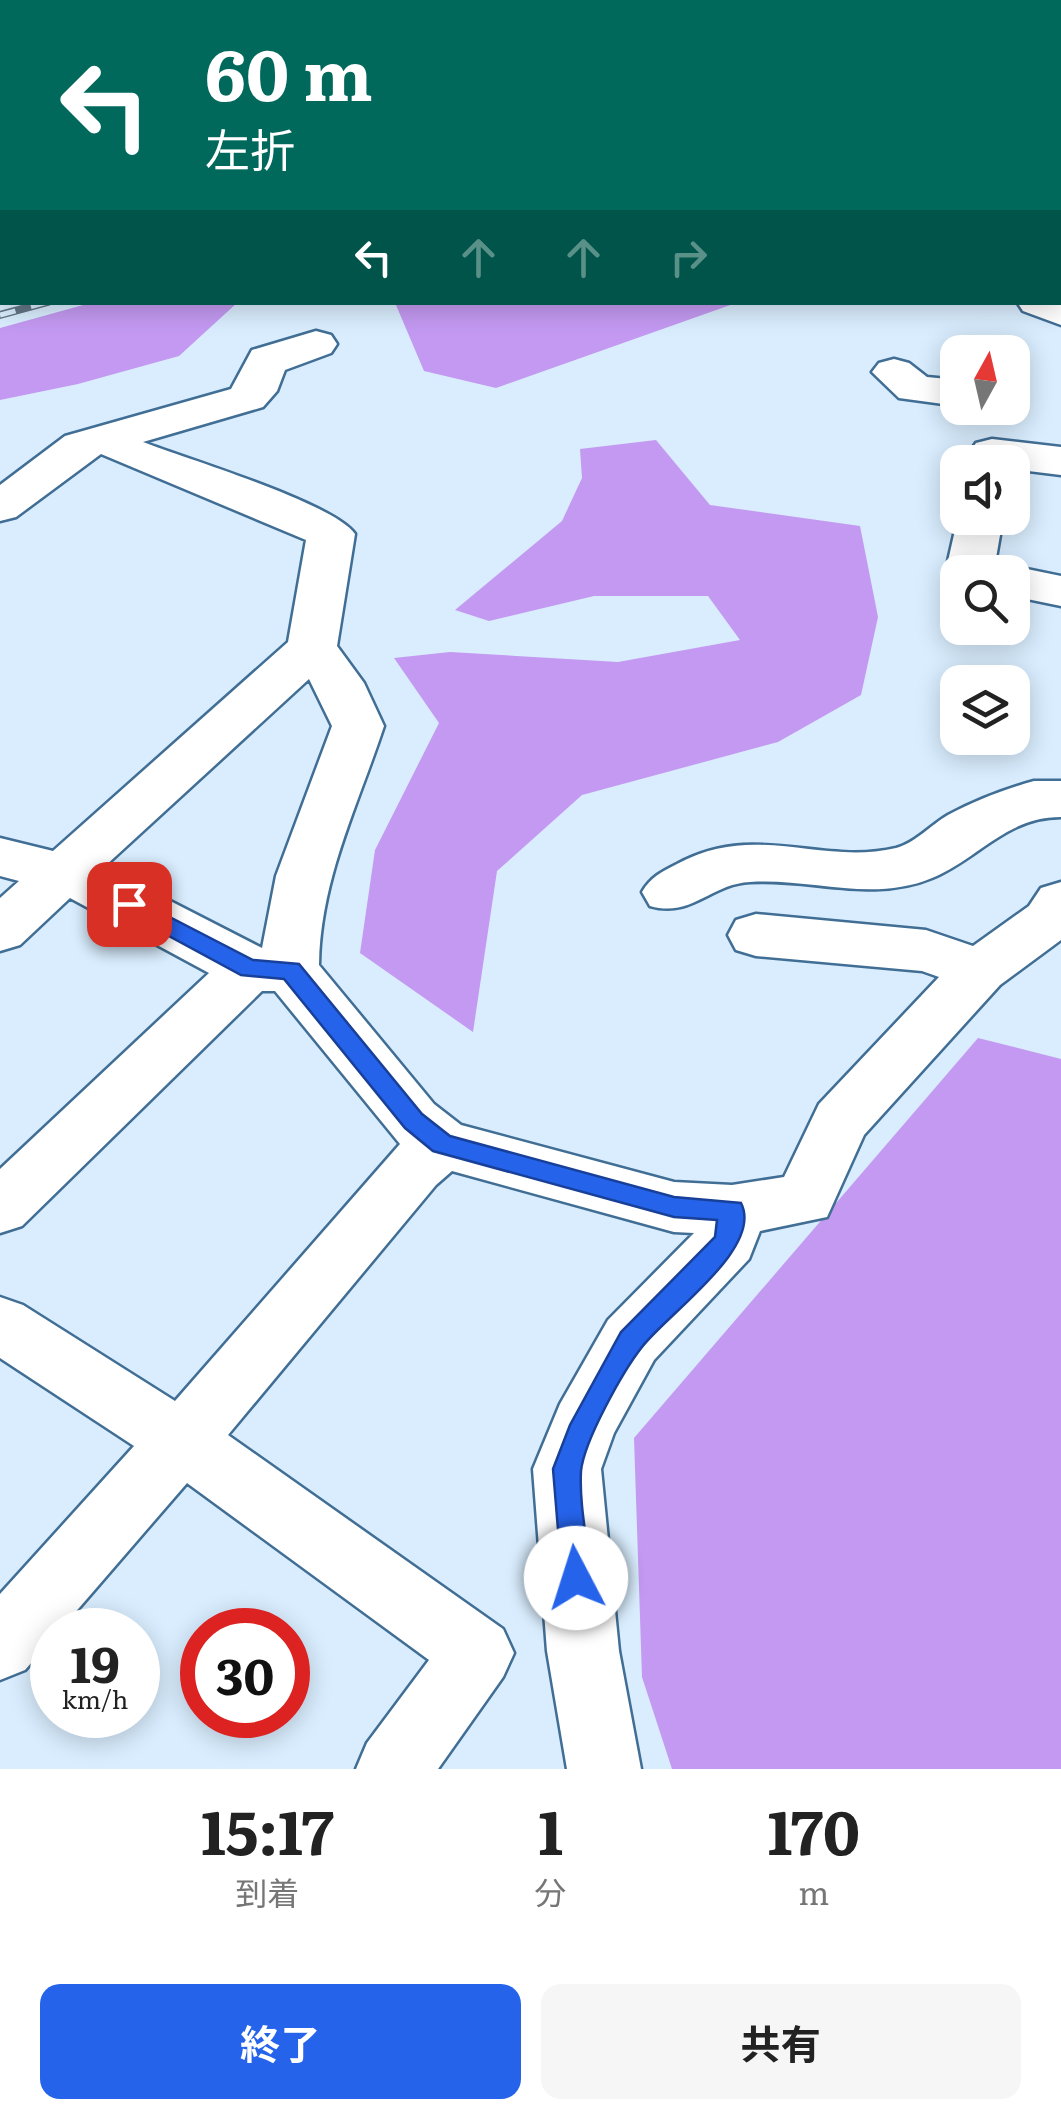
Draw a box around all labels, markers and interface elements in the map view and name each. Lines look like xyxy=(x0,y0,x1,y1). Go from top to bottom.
text: 60 m xyxy=(205,19,373,123)
icon: left xyxy=(40,40,170,170)
text: 左折 xyxy=(205,114,295,181)
icon: left xyxy=(346,230,401,285)
icon: ahead xyxy=(451,230,506,285)
icon: ahead xyxy=(556,230,611,285)
icon: right xyxy=(661,230,716,285)
north arrow xyxy=(940,335,1030,425)
map controls xyxy=(940,335,1030,755)
button: sound xyxy=(940,445,1030,535)
button: search xyxy=(940,555,1030,645)
button: layers xyxy=(940,665,1030,755)
pin xyxy=(87,862,172,947)
icon: arrive xyxy=(102,877,157,932)
position arrow xyxy=(524,1526,628,1630)
speed limit sign: 30 xyxy=(180,1608,310,1738)
text: 19 xyxy=(70,1624,120,1698)
text: km/h xyxy=(62,1680,128,1717)
text: 15:17 xyxy=(201,1784,334,1873)
text: 1 xyxy=(538,1784,563,1873)
text: 170 xyxy=(767,1784,860,1873)
text: 到着 xyxy=(235,1867,299,1915)
text: 分 xyxy=(535,1867,567,1915)
text: m xyxy=(798,1867,829,1915)
button: 終了 xyxy=(40,1984,521,2099)
button: 共有 xyxy=(541,1984,1021,2099)

